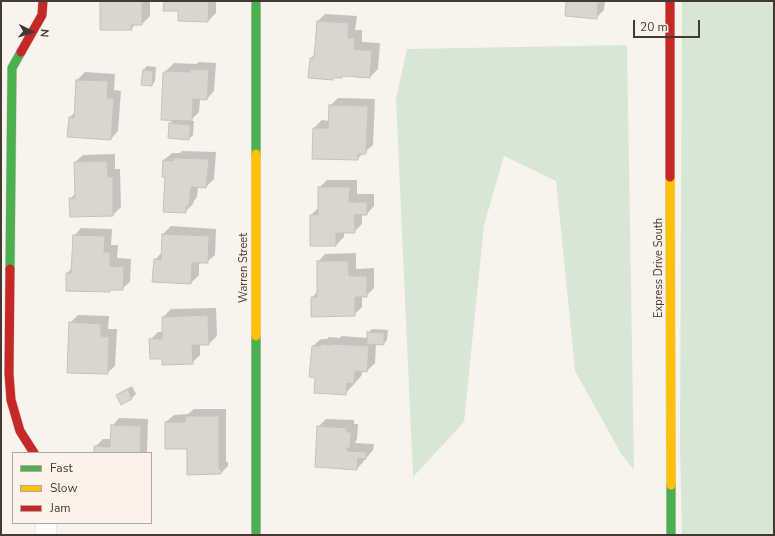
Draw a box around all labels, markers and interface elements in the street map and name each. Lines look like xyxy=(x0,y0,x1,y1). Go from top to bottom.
north arrow xyxy=(12,12,52,52)
scale bar xyxy=(635,12,702,38)
text: 20 m xyxy=(640,19,668,35)
text: N xyxy=(37,28,52,38)
street label: Express Drive South xyxy=(652,218,666,318)
street label: Warren Street xyxy=(237,233,251,303)
legend xyxy=(12,452,152,524)
text: Fast xyxy=(50,460,73,476)
text: Slow xyxy=(50,480,78,496)
text: Jam xyxy=(50,500,71,516)

